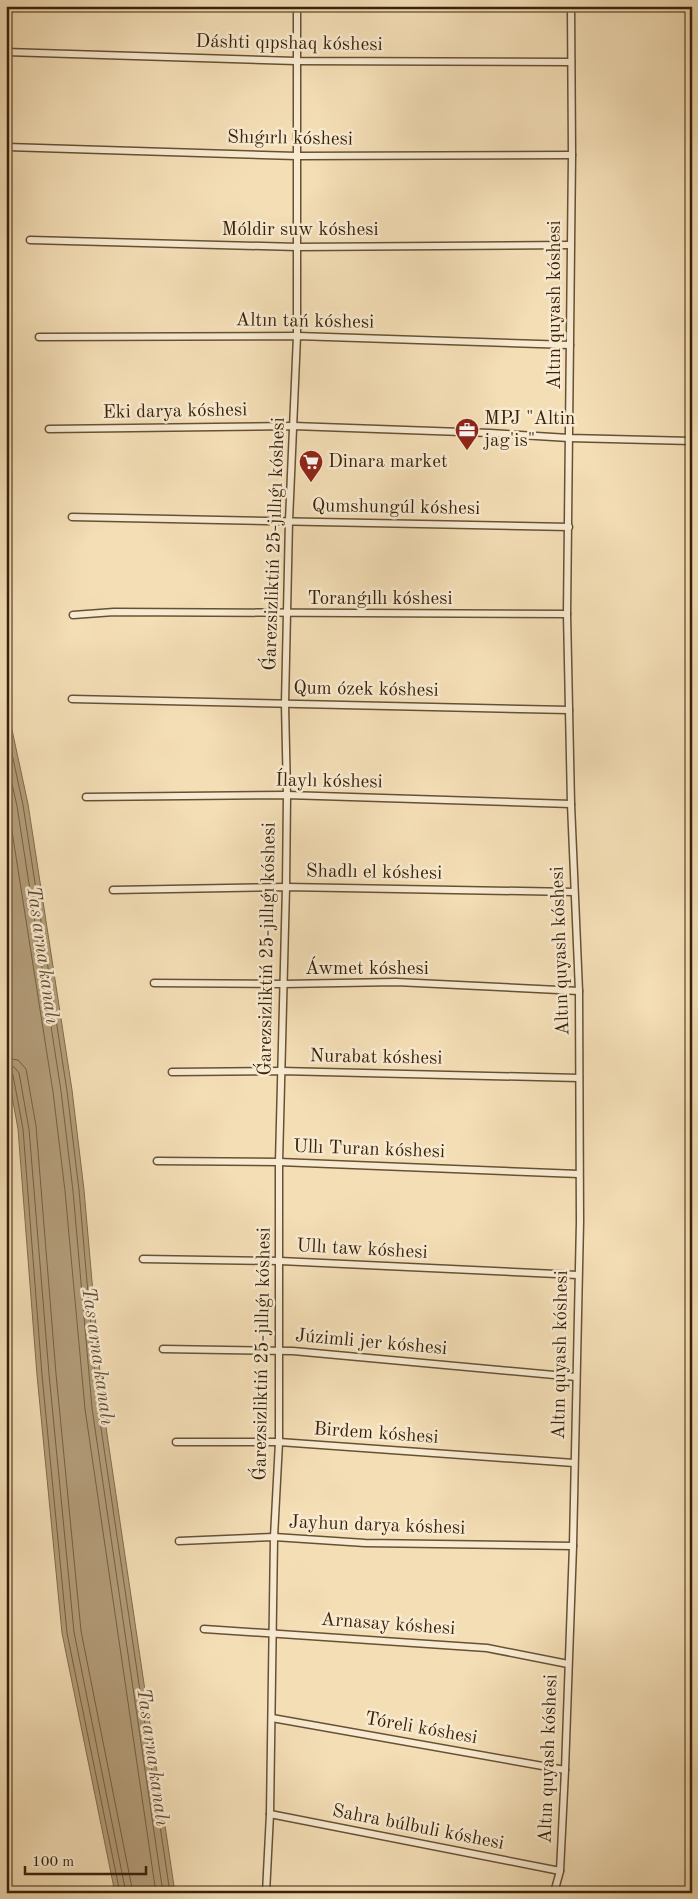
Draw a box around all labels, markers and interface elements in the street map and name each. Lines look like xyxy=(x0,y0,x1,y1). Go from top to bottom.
street label: Dáshti qıpshaq kóshesi xyxy=(195,33,383,55)
street label: Shıǵırlı kóshesi xyxy=(227,128,353,150)
street label: Altın quyash kóshesi xyxy=(546,220,565,390)
street label: Móldir suw kóshesi xyxy=(221,221,379,240)
street label: Altın tań kóshesi xyxy=(236,311,374,333)
street label: Eki darya kóshesi xyxy=(102,401,248,423)
place label: MPJ "Altin jag'is" xyxy=(483,410,575,451)
street label: Ǵarezsizliktiń 25-jıllıǵı kóshesi xyxy=(257,417,289,671)
office icon: MPJ "Altin jag'is" xyxy=(454,417,480,451)
supermarket icon: Dinara market xyxy=(298,449,324,483)
place label: Dinara market xyxy=(328,453,448,472)
street label: Qumshungúl kóshesi xyxy=(312,497,480,519)
street label: Toranǵıllı kóshesi xyxy=(307,590,453,609)
street label: Qum ózek kóshesi xyxy=(293,679,439,701)
street label: Ílaylı kóshesi xyxy=(275,768,383,792)
street label: Ǵarezsizliktiń 25-jıllıǵı kóshesi xyxy=(252,822,280,1076)
street label: Shadlı el kóshesi xyxy=(306,862,442,884)
street label: Altın quyash kóshesi xyxy=(549,866,573,1036)
water label: Tas arna kanalı xyxy=(22,885,62,1026)
street label: Áwmet kóshesi xyxy=(305,956,429,979)
street label: Nurabat kóshesi xyxy=(309,1047,443,1069)
street label: Ullı Turan kóshesi xyxy=(293,1138,445,1162)
street label: Ǵarezsizliktiń 25-jıllıǵı kóshesi xyxy=(247,1227,275,1481)
street label: Ullı taw kóshesi xyxy=(296,1237,428,1263)
street label: Altın quyash kóshesi xyxy=(550,1270,572,1440)
water label: Tas arna kanalı xyxy=(77,1286,117,1427)
street label: Júzimli jer kóshesi xyxy=(294,1327,448,1359)
street label: Birdem kóshesi xyxy=(313,1420,439,1448)
street label: Jayhun darya kóshesi xyxy=(288,1513,466,1539)
street label: Arnasay kóshesi xyxy=(320,1611,456,1639)
street label: Altın quyash kóshesi xyxy=(537,1674,561,1844)
water label: Tas arna kanalı xyxy=(132,1687,172,1828)
street label: Tóreli kóshesi xyxy=(363,1710,479,1748)
street label: Sahra búlbuli kóshesi xyxy=(331,1802,505,1854)
scale bar xyxy=(25,1844,146,1876)
text: 100 m xyxy=(32,1855,74,1870)

